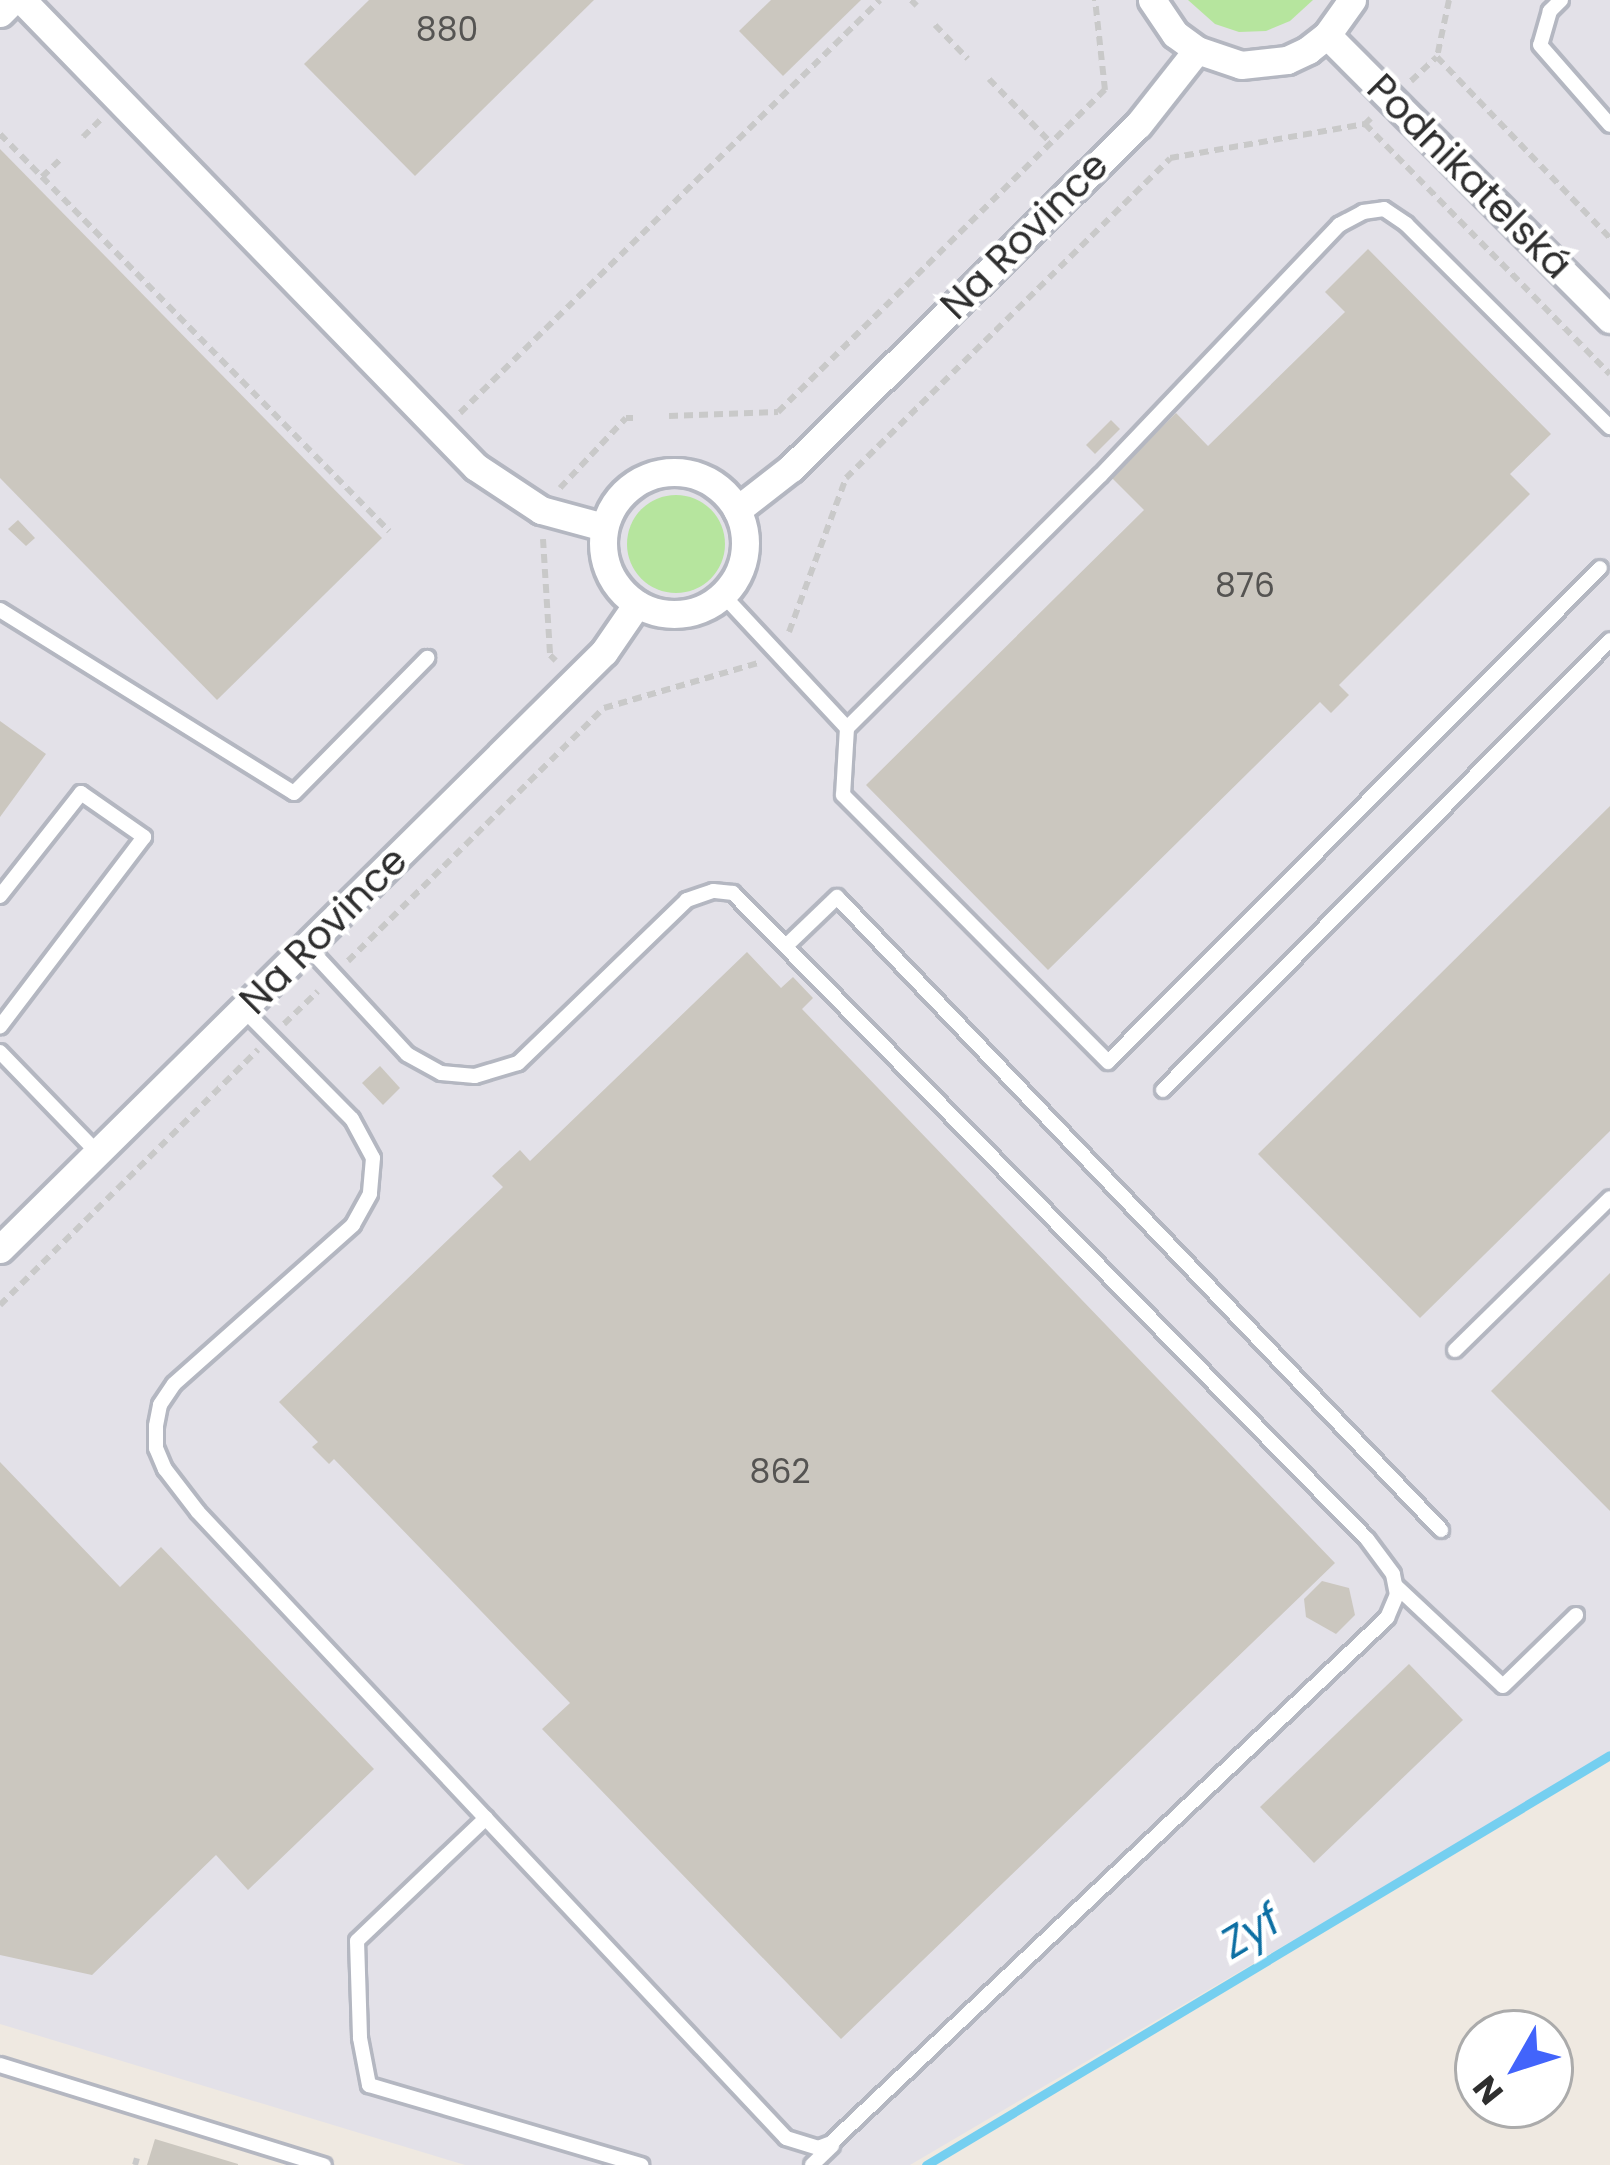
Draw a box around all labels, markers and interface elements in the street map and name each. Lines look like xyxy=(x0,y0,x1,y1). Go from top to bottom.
house number: 880 xyxy=(416,10,478,50)
street label: Podnikatelská xyxy=(1357,65,1581,289)
street label: Na Rovince xyxy=(932,143,1118,329)
house number: 876 xyxy=(1215,566,1275,606)
street label: Na Rovince xyxy=(231,838,417,1024)
house number: 862 xyxy=(750,1452,810,1492)
water label: Zyf xyxy=(1212,1895,1290,1969)
north arrow xyxy=(1454,2009,1574,2129)
text: N xyxy=(1462,2066,1514,2115)

